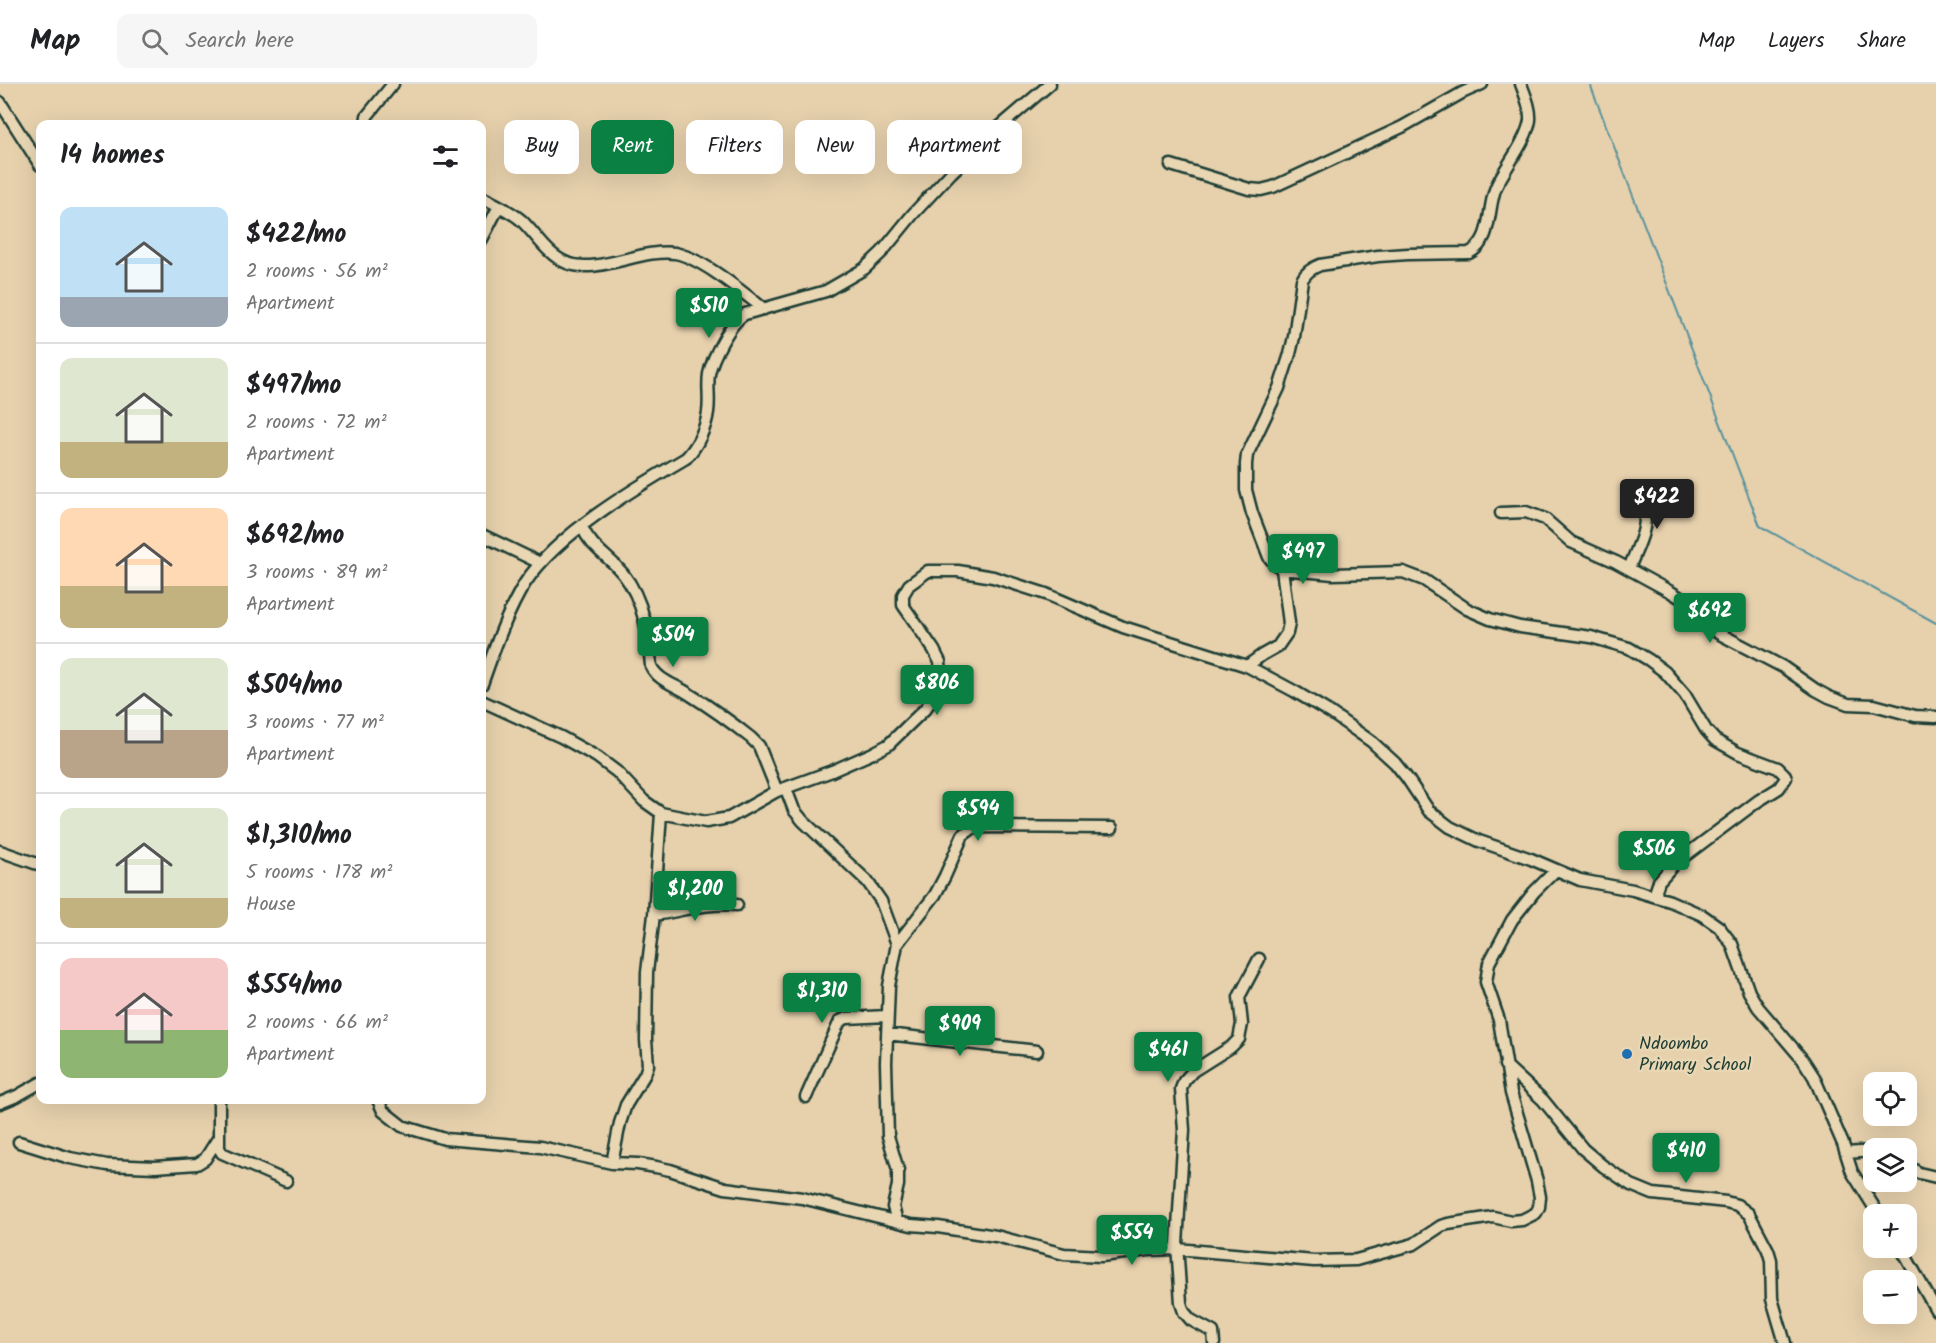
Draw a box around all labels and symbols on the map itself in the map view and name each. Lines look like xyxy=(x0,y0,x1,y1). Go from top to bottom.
pin: $510 xyxy=(673,288,745,339)
pin: $422 xyxy=(1621,479,1693,530)
pin: $497 xyxy=(1267,534,1339,585)
pin: $692 xyxy=(1674,593,1746,644)
pin: $504 xyxy=(637,617,709,668)
pin: $806 xyxy=(901,665,973,716)
pin: $594 xyxy=(942,791,1014,842)
pin: $506 xyxy=(1618,831,1690,882)
pin: $1,200 xyxy=(646,871,744,922)
pin: $1,310 xyxy=(773,973,871,1024)
pin: $909 xyxy=(924,1006,996,1057)
place label: Ndoombo Primary School xyxy=(1639,1030,1752,1080)
pin: $461 xyxy=(1132,1032,1204,1083)
marker: Ndoombo Primary School xyxy=(1620,1047,1634,1061)
pin: $410 xyxy=(1650,1133,1722,1184)
pin: $554 xyxy=(1096,1215,1168,1266)

